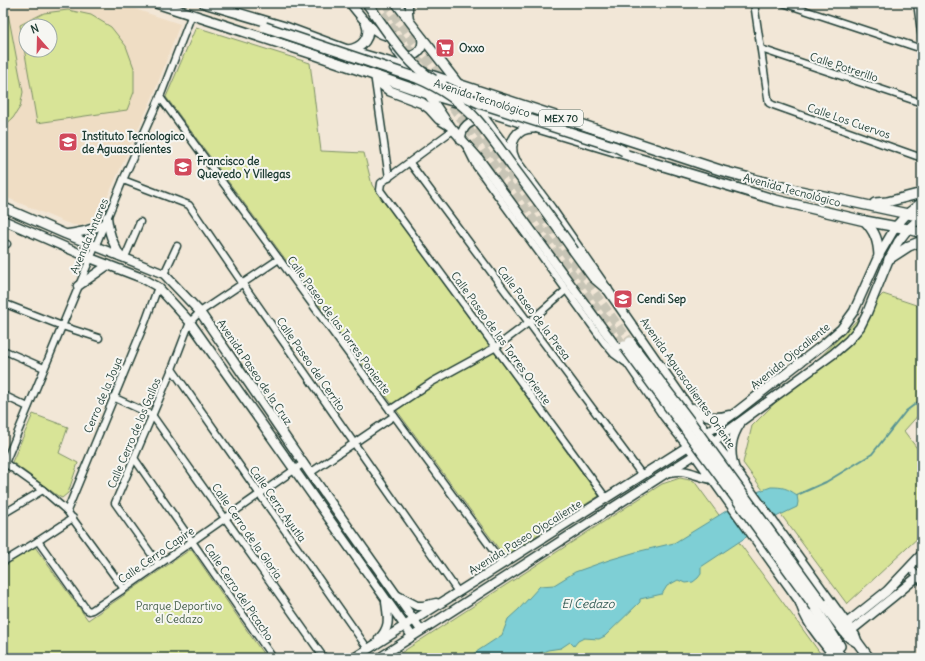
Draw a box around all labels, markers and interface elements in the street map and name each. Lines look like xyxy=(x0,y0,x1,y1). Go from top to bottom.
north arrow xyxy=(18,18,58,58)
text: N xyxy=(29,21,41,36)
supermarket icon: Oxxo xyxy=(434,37,456,59)
place label: Oxxo xyxy=(459,41,484,55)
street label: Calle Potrerillo xyxy=(808,49,880,85)
street label: Avenida Tecnológico xyxy=(432,76,532,120)
street label: Calle Los Cuervos xyxy=(806,100,892,142)
road number: MEX 70 xyxy=(539,110,583,126)
place label: Instituto Tecnologico de Aguascalientes xyxy=(82,129,185,157)
school or university icon: Instituto Tecnologico de Aguascalientes xyxy=(57,131,79,153)
place label: Francisco de Quevedo Y Villegas xyxy=(197,154,290,182)
school or university icon: Francisco de Quevedo Y Villegas xyxy=(172,156,194,178)
street label: Avenida Tecnológico xyxy=(742,170,842,210)
street label: Avenida Antares xyxy=(67,196,111,276)
street label: Calle Paseo de las Torres Poniente xyxy=(284,253,394,397)
street label: Calle Paseo de la Presa xyxy=(494,263,574,363)
street label: Calle Paseo de las Torres Oriente xyxy=(448,269,554,407)
school or university icon: Cendi Sep xyxy=(612,288,634,310)
place label: Cendi Sep xyxy=(637,292,686,307)
street label: Calle Paseo del Cerrito xyxy=(273,315,349,413)
street label: Avenida Aguascalientes Oriente xyxy=(637,315,739,451)
street label: Avenida Paseo de la Cruz xyxy=(214,316,296,428)
street label: Avenida Ojocaliente xyxy=(747,320,833,392)
street label: Cerro de la Joya xyxy=(81,355,125,435)
street label: Calle Cerro de los Gallos xyxy=(104,375,164,491)
street label: Calle Cerro Ayutla xyxy=(247,463,309,545)
street label: Calle Cerro de la Gloria xyxy=(209,480,285,582)
street label: Avenida Paseo Ojocaliente xyxy=(466,496,584,577)
street label: Calle Cerro Capire xyxy=(115,523,197,586)
street label: Calle Cerro del Picacho xyxy=(201,541,277,643)
water label: El Cedazo xyxy=(562,596,616,611)
park label: Parque Deportivo el Cedazo xyxy=(136,599,222,626)

